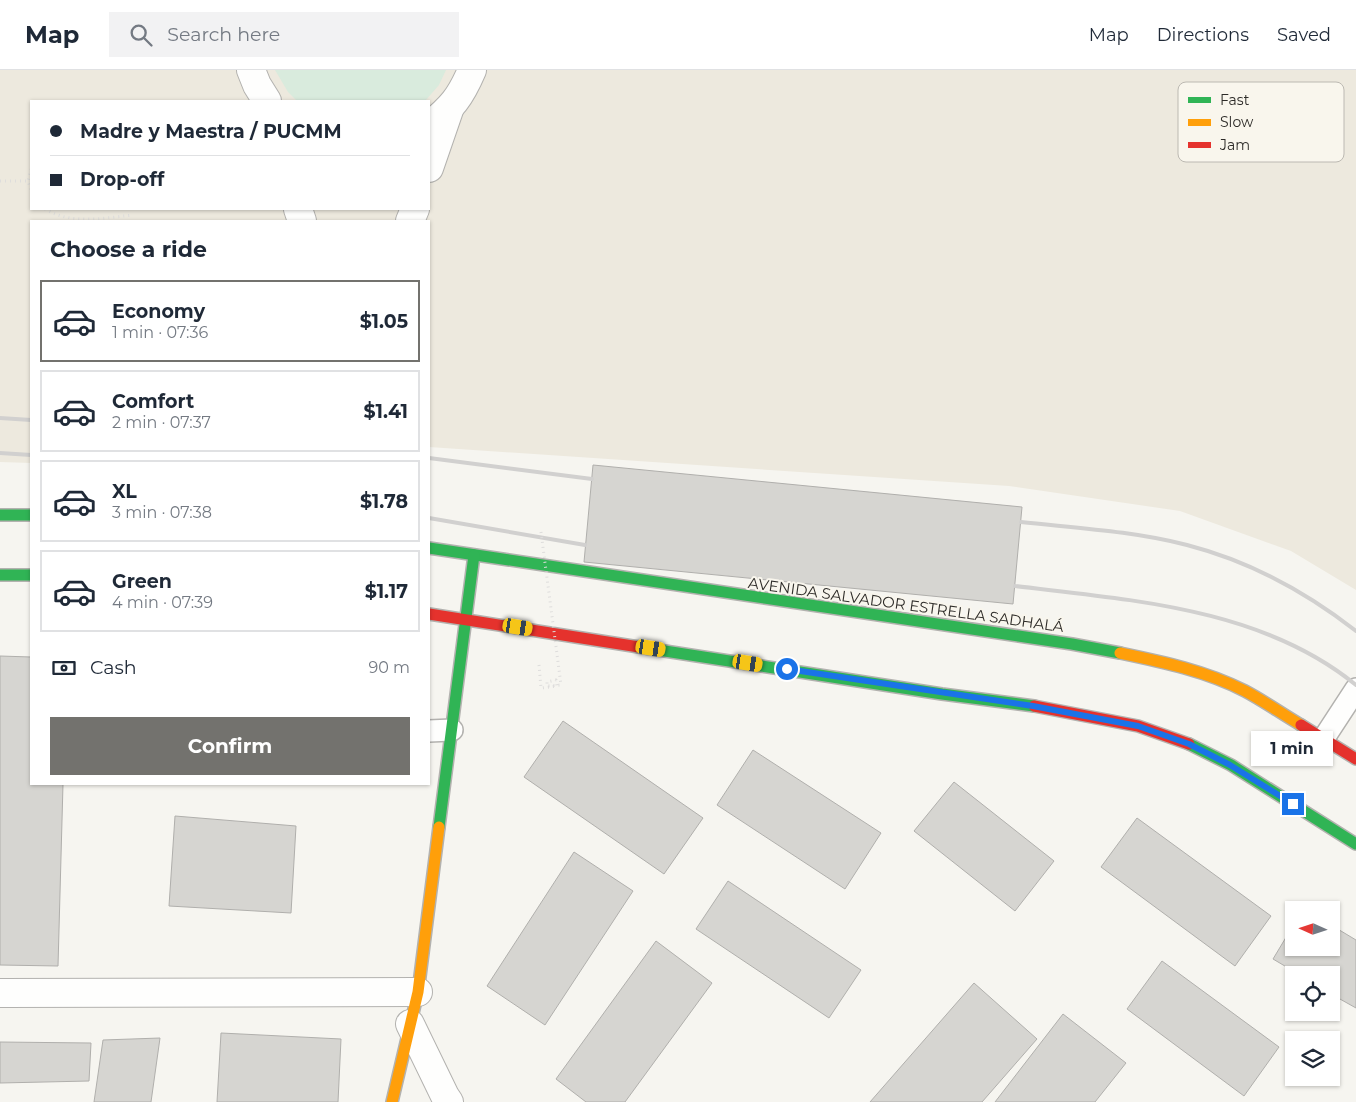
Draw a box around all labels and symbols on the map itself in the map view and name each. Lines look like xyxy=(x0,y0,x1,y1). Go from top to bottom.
legend xyxy=(1178,82,1344,162)
text: Fast xyxy=(1220,91,1250,109)
text: Slow xyxy=(1220,113,1254,131)
text: Jam xyxy=(1219,136,1250,154)
street label: AVENIDA SALVADOR ESTRELLA SADHALÁ xyxy=(747,573,1065,636)
car xyxy=(502,617,533,637)
car xyxy=(635,638,666,658)
car xyxy=(732,653,763,673)
route start xyxy=(776,658,798,680)
callout: 1 min xyxy=(1252,732,1334,766)
route end xyxy=(1282,793,1304,815)
north arrow xyxy=(1285,901,1340,956)

